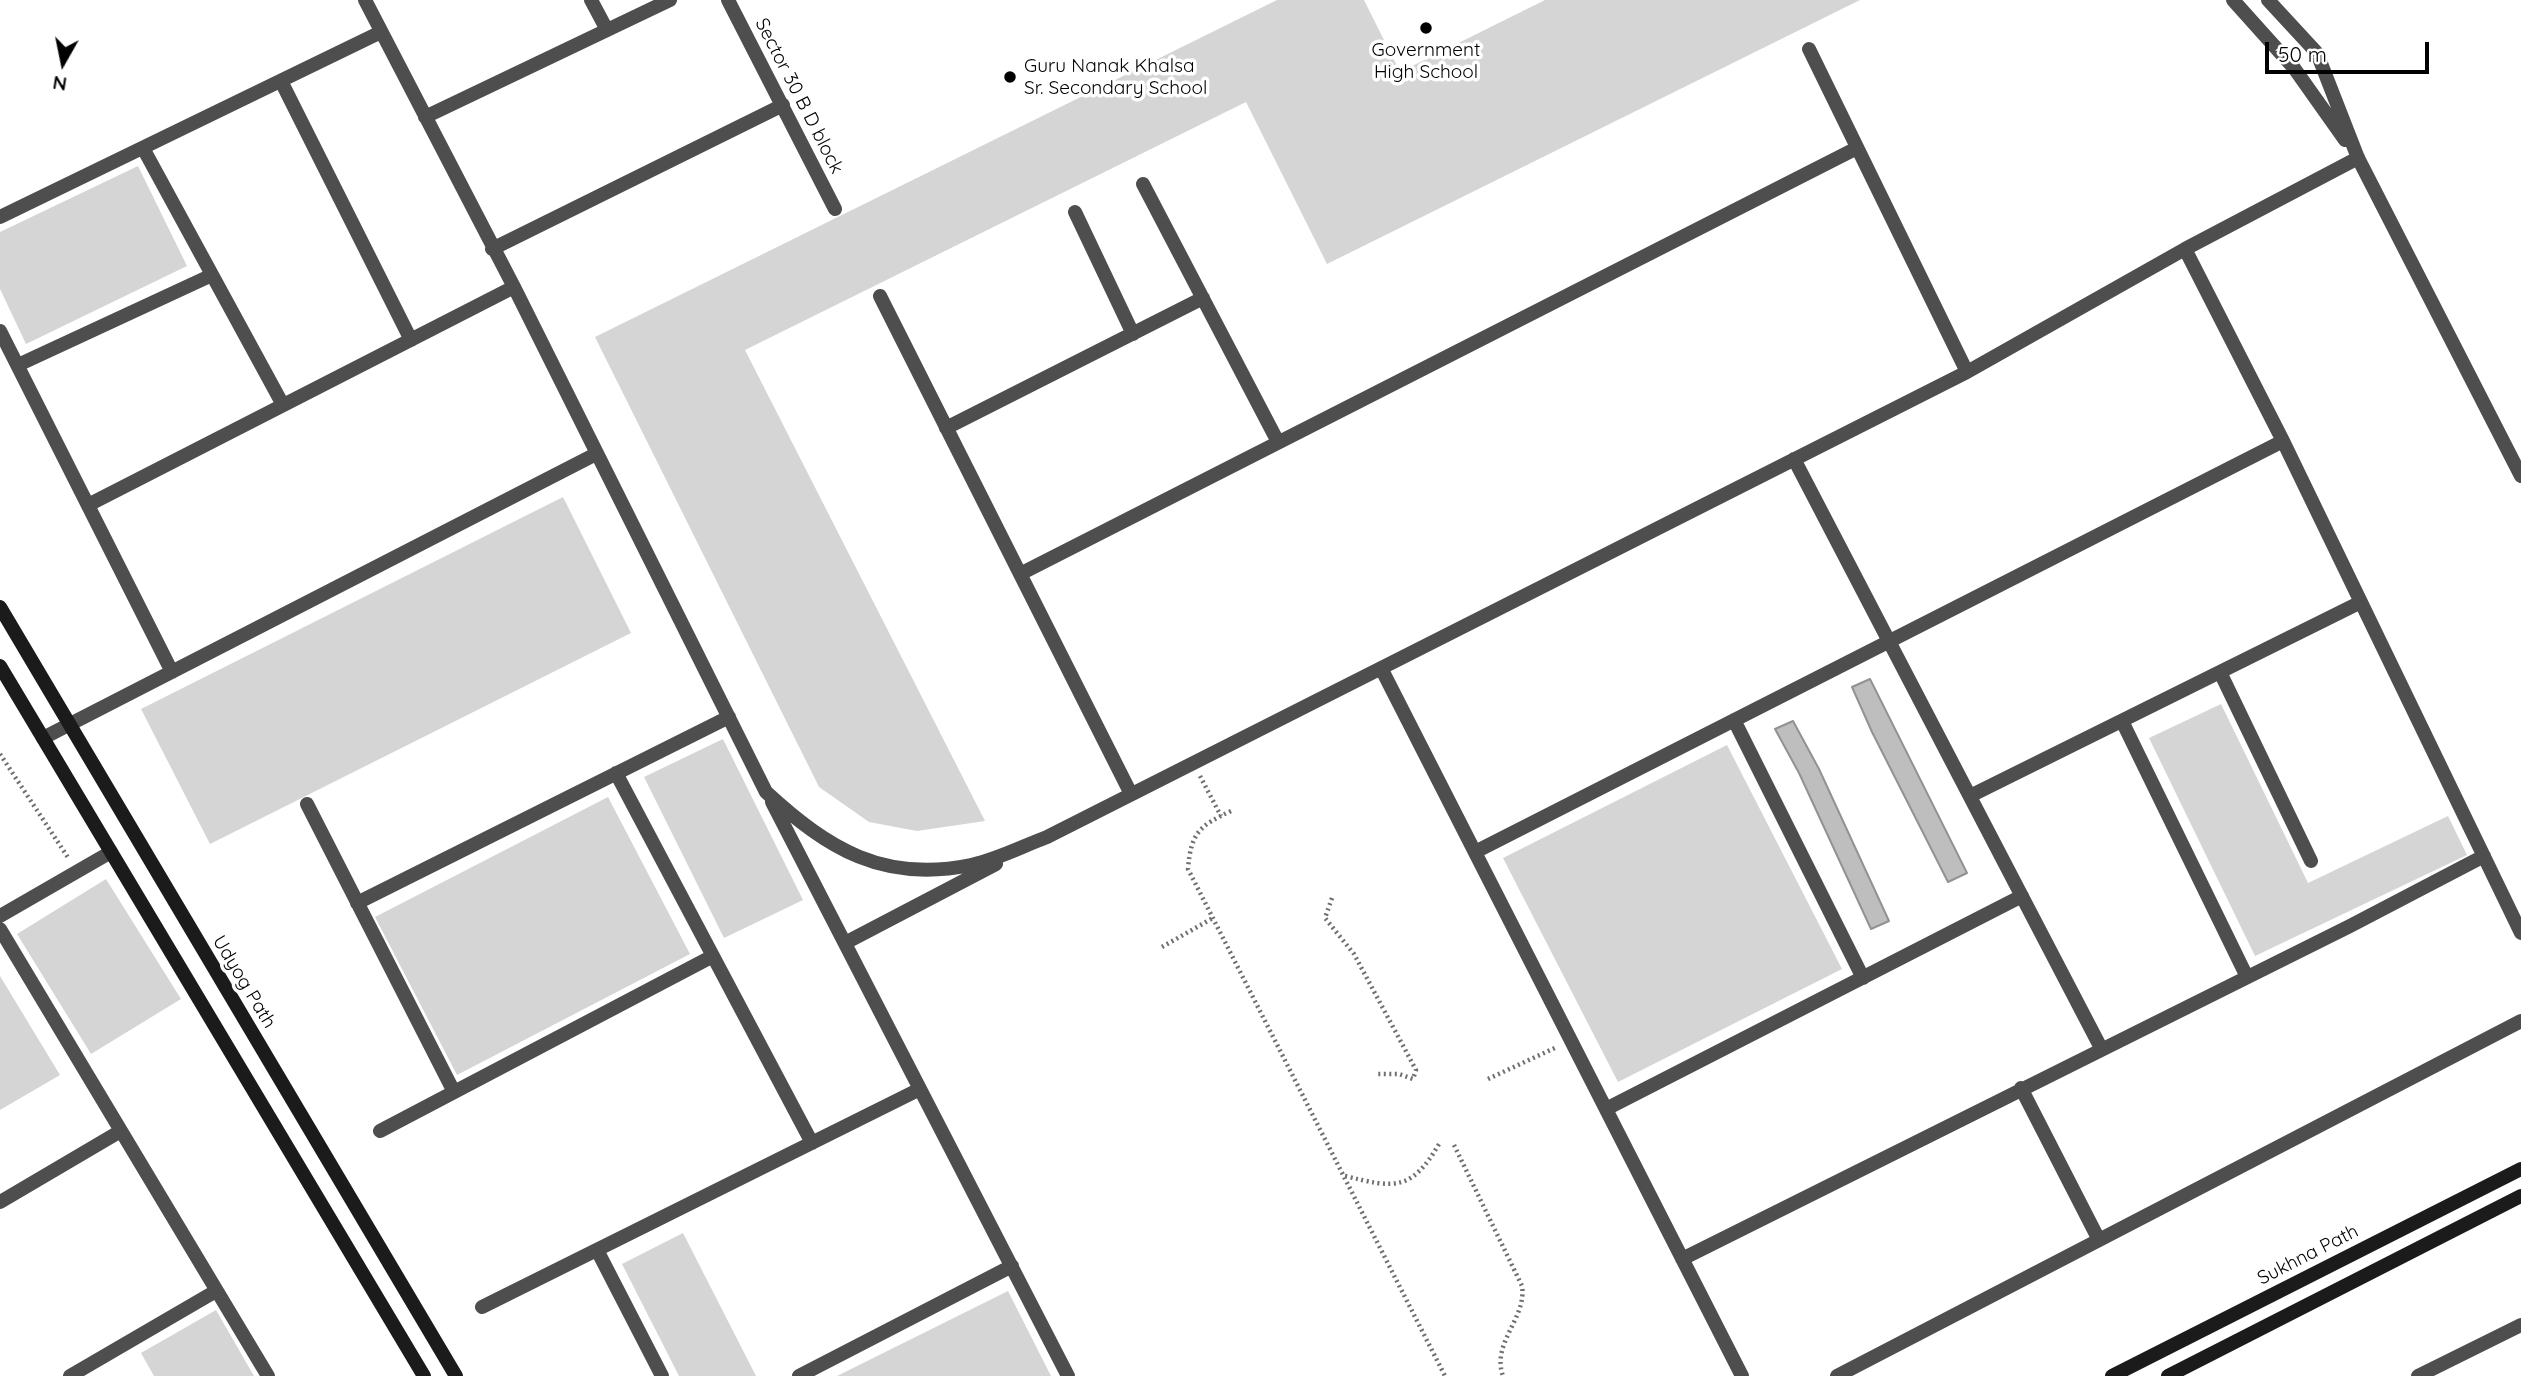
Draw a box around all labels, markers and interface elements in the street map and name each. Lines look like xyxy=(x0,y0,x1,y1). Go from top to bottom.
street label: Sector 30 B D block xyxy=(750,14,848,178)
marker: Government High School xyxy=(1418,20,1434,36)
north arrow xyxy=(28,28,98,98)
scale bar xyxy=(2269,28,2434,72)
place label: Government High School xyxy=(1371,39,1481,83)
text: 50 m xyxy=(2278,41,2327,67)
place label: Guru Nanak Khalsa Sr. Secondary School xyxy=(1024,55,1207,99)
marker: Guru Nanak Khalsa Sr. Secondary School xyxy=(1002,69,1018,85)
text: N xyxy=(51,71,68,97)
street label: Udyog Path xyxy=(207,931,281,1033)
street label: Sukhna Path xyxy=(2254,1220,2362,1290)

